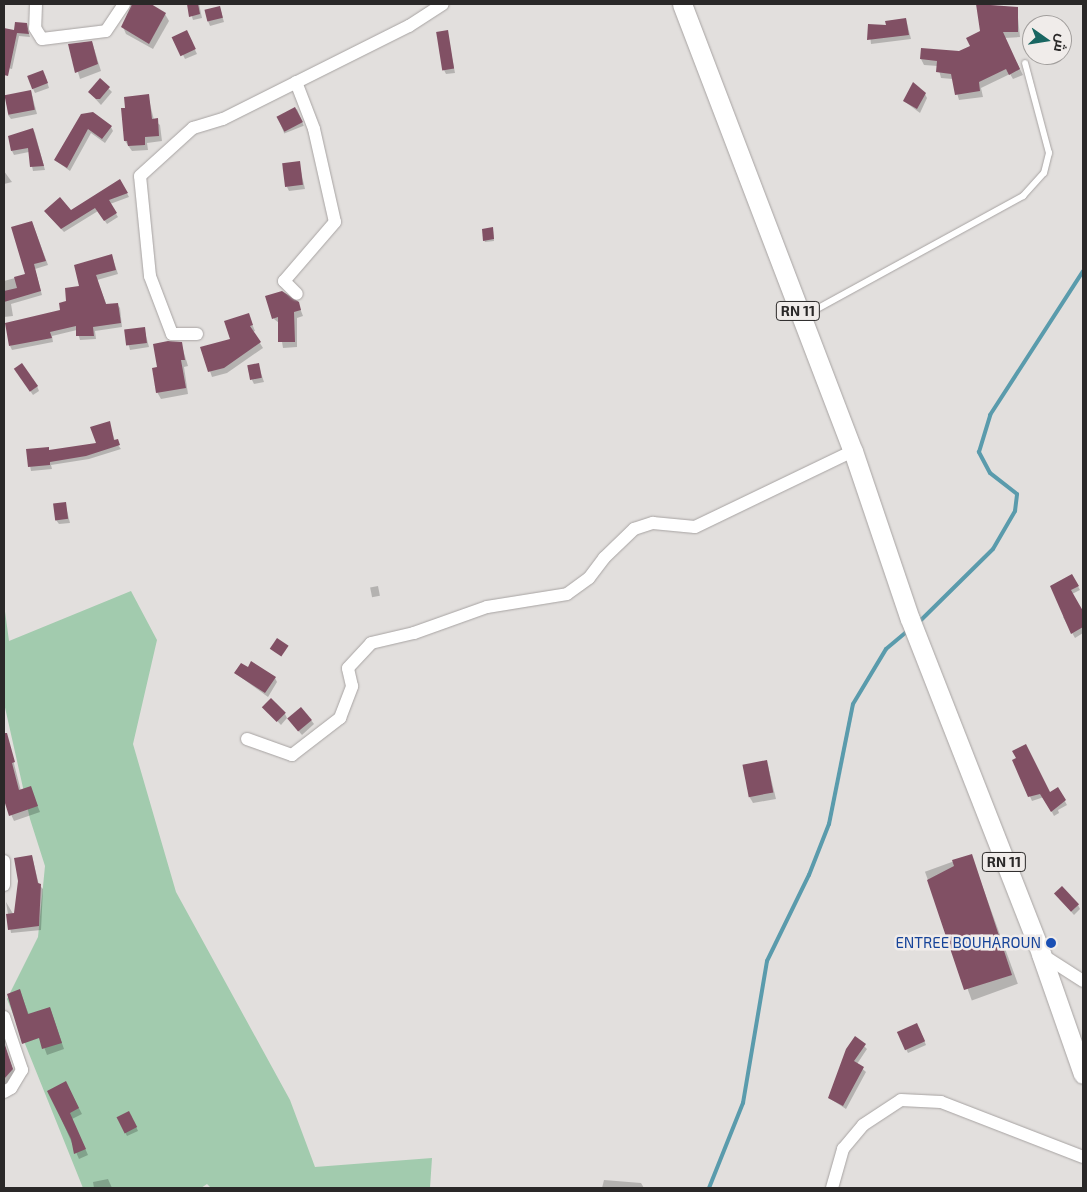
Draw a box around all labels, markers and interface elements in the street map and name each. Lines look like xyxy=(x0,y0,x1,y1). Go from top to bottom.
north arrow xyxy=(1022,15,1072,65)
text: ش xyxy=(1051,33,1071,54)
road number: RN 11 xyxy=(776,300,820,322)
road number: RN 11 xyxy=(982,850,1026,874)
place label: ENTREE BOUHAROUN xyxy=(895,934,1041,952)
marker: ENTREE BOUHAROUN xyxy=(1045,937,1057,949)

